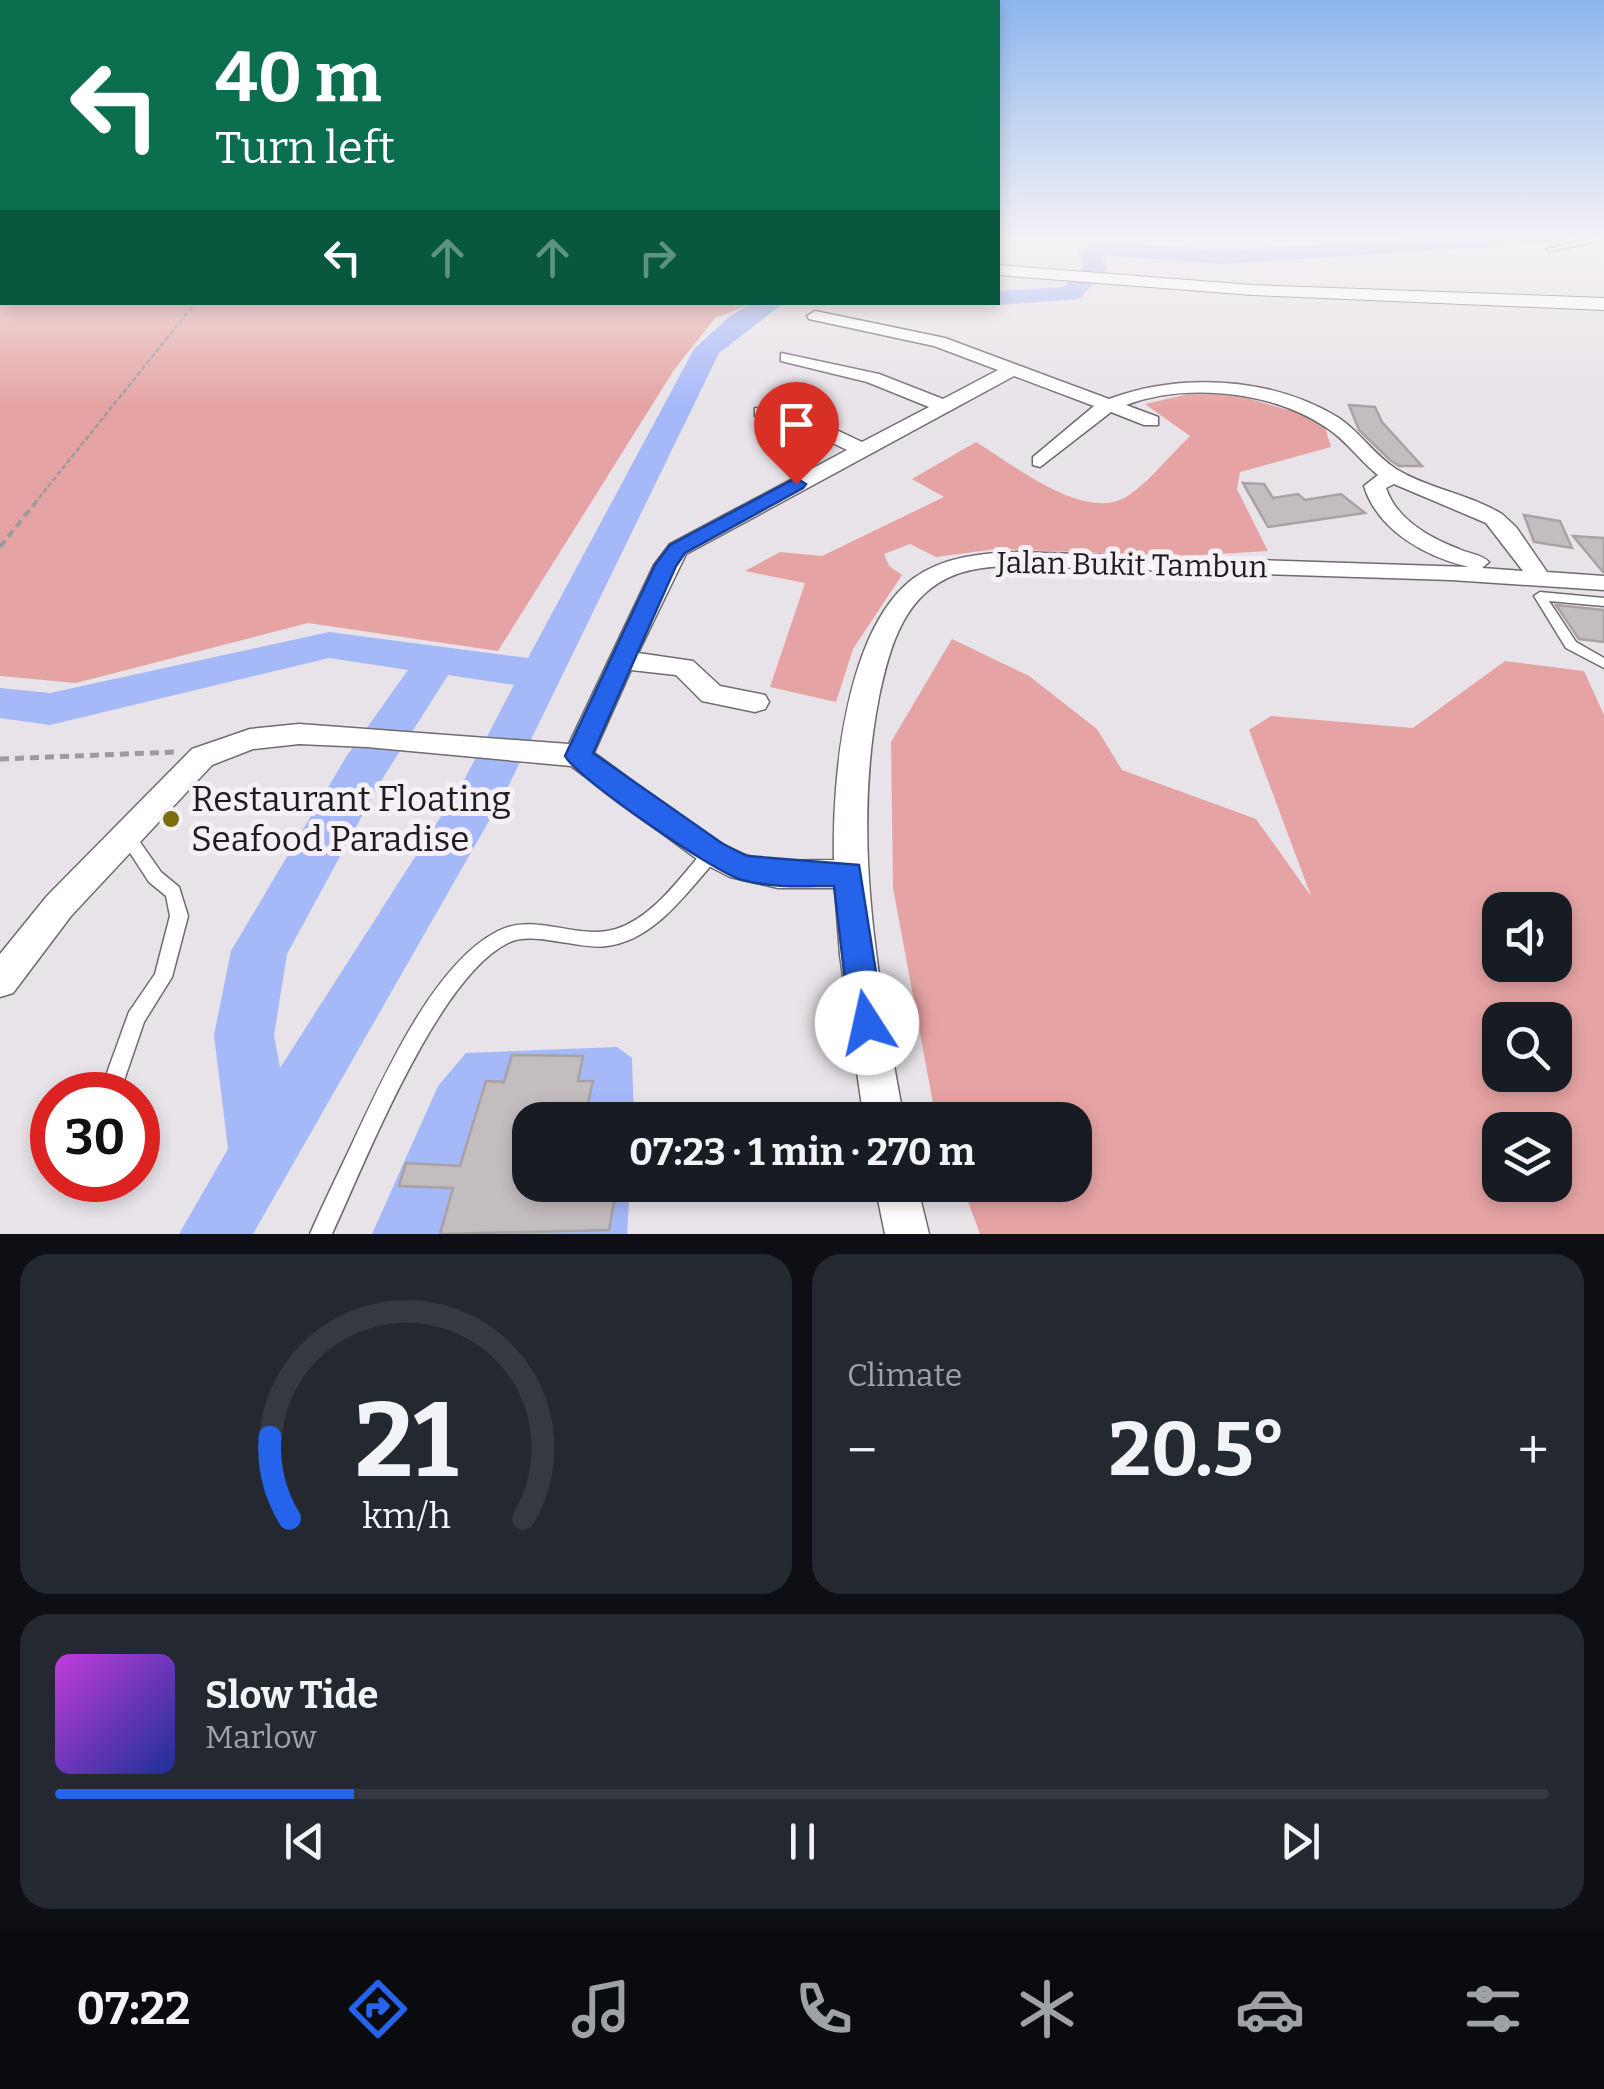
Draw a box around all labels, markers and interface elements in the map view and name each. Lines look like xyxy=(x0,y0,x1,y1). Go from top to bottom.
text: 40 m xyxy=(215,36,381,120)
icon: left xyxy=(50,40,180,170)
text: Turn left xyxy=(215,121,395,175)
icon: left xyxy=(315,230,370,285)
icon: ahead xyxy=(420,230,475,285)
icon: ahead xyxy=(525,230,580,285)
icon: right xyxy=(630,230,685,285)
pin xyxy=(754,382,839,485)
icon: arrive xyxy=(769,397,824,452)
street label: Jalan Bukit Tambun xyxy=(995,545,1268,585)
place label: Restaurant Floating Seafood Paradise xyxy=(191,778,511,860)
marker: Restaurant Floating Seafood Paradise xyxy=(160,808,182,830)
map controls xyxy=(1482,892,1572,1202)
button: sound xyxy=(1482,892,1572,982)
position arrow xyxy=(815,971,919,1075)
button: search xyxy=(1482,1002,1572,1092)
speed limit sign: 30 xyxy=(30,1072,160,1202)
button: layers xyxy=(1482,1112,1572,1202)
text: 07:23 · 1 min · 270 m xyxy=(629,1129,975,1175)
text: Climate xyxy=(847,1356,962,1394)
text: 21 xyxy=(354,1379,458,1504)
text: 20.5° xyxy=(1109,1405,1286,1495)
text: − xyxy=(847,1418,877,1484)
text: + xyxy=(1518,1418,1549,1484)
text: km/h xyxy=(362,1495,450,1537)
text: Slow Tide xyxy=(205,1672,378,1718)
text: Marlow xyxy=(205,1718,317,1756)
icon: previous xyxy=(277,1814,332,1869)
icon: pause xyxy=(775,1814,830,1869)
icon: next xyxy=(1273,1814,1328,1869)
icon: directions xyxy=(343,1974,413,2044)
icon: music xyxy=(566,1974,636,2044)
icon: phone xyxy=(789,1974,859,2044)
icon: climate xyxy=(1012,1974,1082,2044)
icon: car xyxy=(1235,1974,1305,2044)
icon: filters xyxy=(1458,1974,1528,2044)
text: 07:22 xyxy=(76,1982,190,2036)

